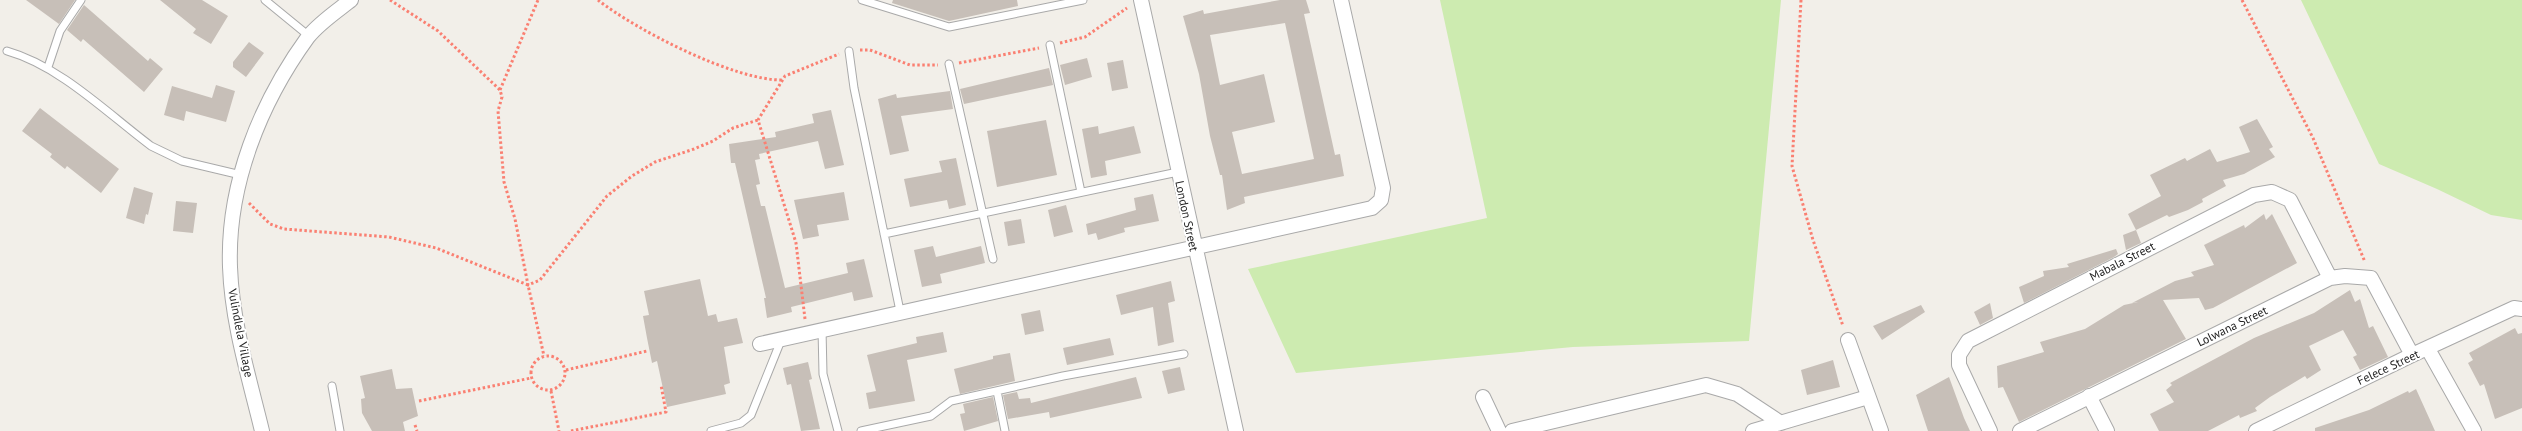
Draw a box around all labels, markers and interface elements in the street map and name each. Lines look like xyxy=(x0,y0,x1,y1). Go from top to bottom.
street label: London Street xyxy=(1172,179,1202,253)
street label: Mabala Street xyxy=(2087,238,2157,284)
street label: Vulindlela Village xyxy=(225,286,257,379)
street label: Lolwana Street xyxy=(2194,302,2270,350)
street label: Felece Street xyxy=(2355,346,2421,388)

